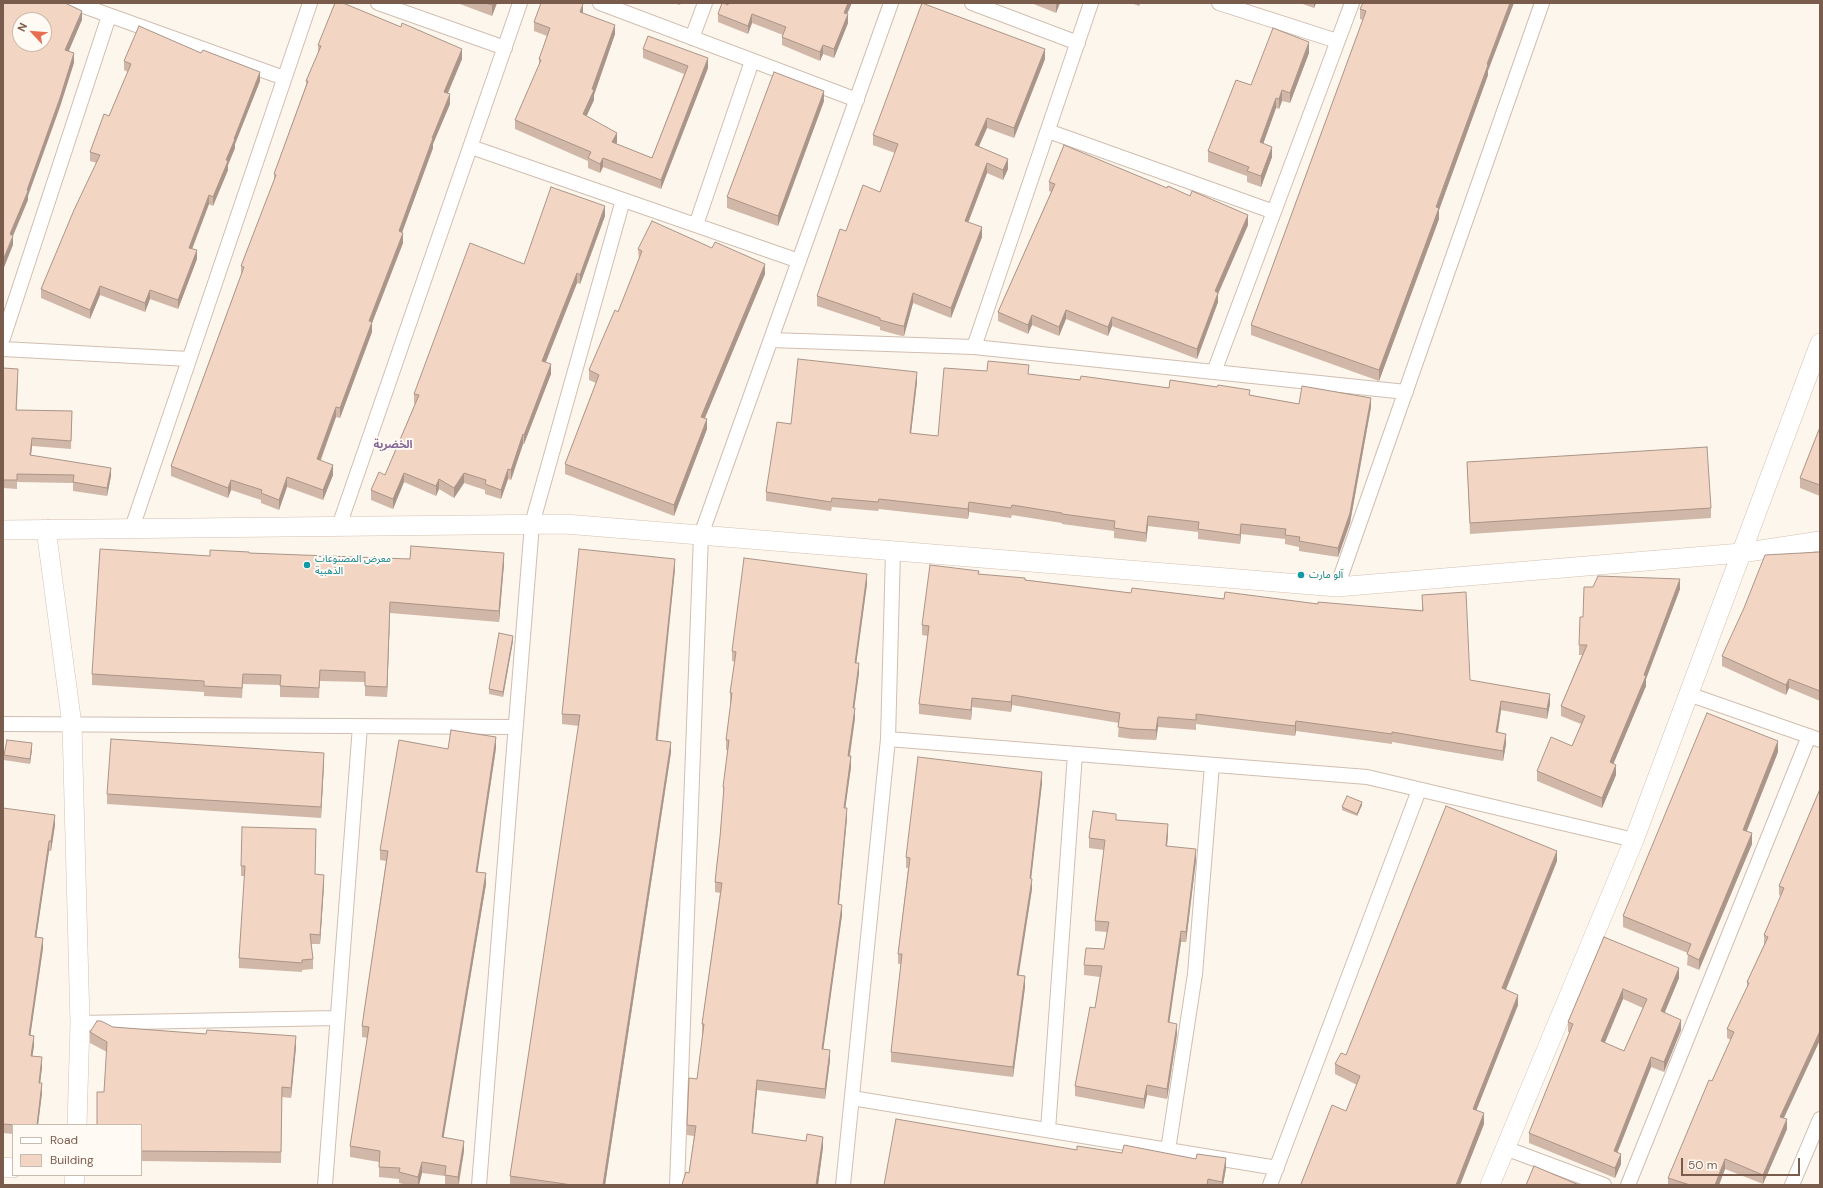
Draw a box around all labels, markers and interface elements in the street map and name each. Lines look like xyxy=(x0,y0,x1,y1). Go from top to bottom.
north arrow xyxy=(12,12,52,52)
text: N xyxy=(14,21,30,34)
district label: الخضرية xyxy=(373,438,413,452)
place label: معرض المصنوعات الذهبية xyxy=(315,553,391,576)
marker: معرض المصنوعات الذهبية xyxy=(302,560,312,570)
place label: آلو مارت xyxy=(1309,569,1343,581)
marker: آلو مارت xyxy=(1296,570,1306,580)
legend xyxy=(12,1124,142,1176)
text: Road xyxy=(50,1132,78,1148)
scale bar xyxy=(1683,1150,1802,1176)
text: Building xyxy=(50,1152,94,1168)
text: 50 m xyxy=(1688,1157,1717,1173)

